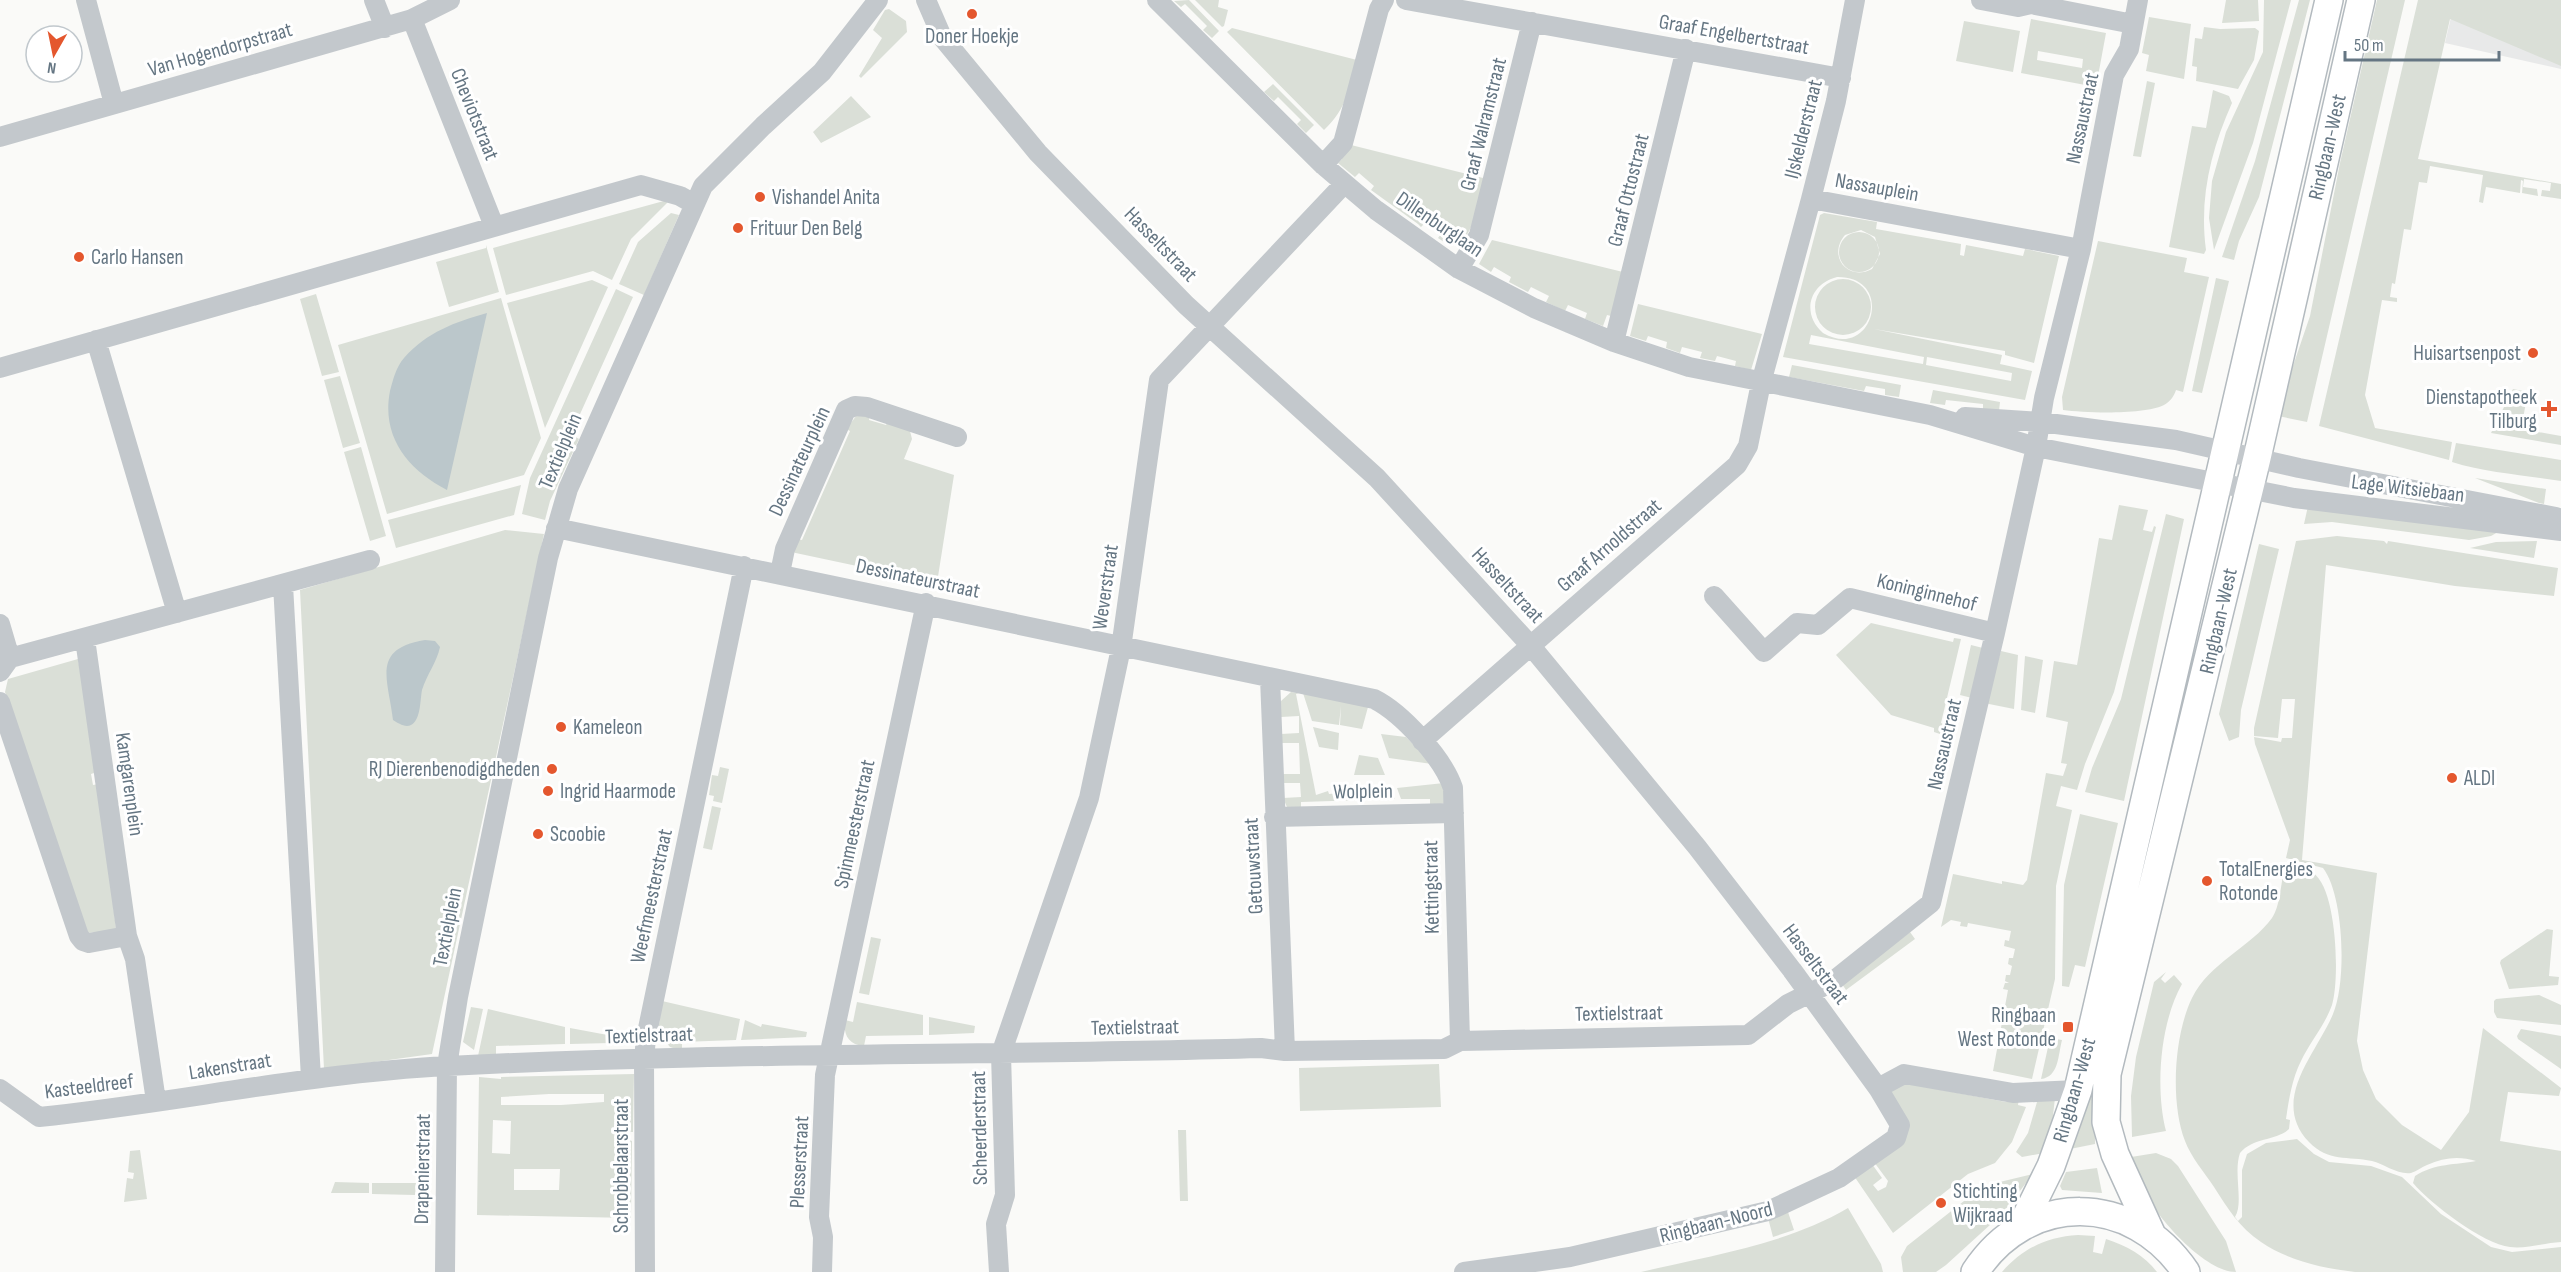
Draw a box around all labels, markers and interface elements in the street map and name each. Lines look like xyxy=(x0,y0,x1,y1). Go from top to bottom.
marker: Doner Hoekje xyxy=(965,7,979,21)
street label: Graaf Engelbertstraat xyxy=(1657,9,1811,60)
street label: Van Hogendorpstraat xyxy=(145,17,295,82)
north arrow xyxy=(24,24,84,84)
place label: Doner Hoekje xyxy=(925,24,1019,49)
scale bar xyxy=(2345,24,2500,62)
text: 50 m xyxy=(2354,35,2384,56)
street label: Graaf Walramstraat xyxy=(1455,55,1512,193)
text: N xyxy=(46,57,58,77)
street label: Cheviotstraat xyxy=(445,65,504,164)
street label: Nassaustraat xyxy=(2061,70,2104,166)
street label: IJskelderstraat xyxy=(1779,77,1828,181)
street label: Ringbaan-West xyxy=(2303,92,2352,202)
street label: Graaf Ottostraat xyxy=(1602,131,1655,249)
street label: Nassauplein xyxy=(1833,168,1921,207)
place label: Vishandel Anita xyxy=(772,185,880,210)
street label: Dillenburglaan xyxy=(1391,186,1488,263)
marker: Vishandel Anita xyxy=(753,190,767,204)
street label: Hasseltstraat xyxy=(1119,202,1202,287)
place label: Frituur Den Belg xyxy=(750,216,862,241)
marker: Frituur Den Belg xyxy=(731,221,745,235)
place label: Carlo Hansen xyxy=(91,245,184,270)
marker: Carlo Hansen xyxy=(72,250,86,264)
place label: Huisartsenpost xyxy=(2413,341,2521,366)
marker: Huisartsenpost xyxy=(2526,346,2540,360)
place label: Dienstapotheek Tilburg xyxy=(2426,385,2537,434)
street label: Dessinateurplein xyxy=(763,402,836,520)
marker: Dienstapotheek Tilburg xyxy=(2542,402,2556,416)
street label: Textielplein xyxy=(533,410,588,493)
street label: Lage Witsiebaan xyxy=(2350,469,2466,508)
street label: Graaf Arnoldstraat xyxy=(1552,493,1667,597)
street label: Hasseltstraat xyxy=(1466,542,1549,628)
street label: Weverstraat xyxy=(1087,543,1124,631)
street label: Dessinateurstraat xyxy=(854,553,982,604)
street label: Ringbaan-West xyxy=(2194,566,2243,676)
street label: Koninginnehof xyxy=(1874,568,1980,617)
street label: Nassaustraat xyxy=(1922,696,1967,792)
place label: Kameleon xyxy=(573,715,642,740)
marker: Kameleon xyxy=(554,720,568,734)
street label: Kamgarenplein xyxy=(110,731,149,837)
place label: RJ Dierenbenodigdheden xyxy=(369,757,540,782)
street label: Spinmeesterstraat xyxy=(829,757,880,891)
marker: RJ Dierenbenodigdheden xyxy=(545,762,559,776)
place label: ALDI xyxy=(2463,766,2495,791)
marker: ALDI xyxy=(2445,771,2459,785)
street label: Wolplein xyxy=(1333,778,1393,805)
place label: Ingrid Haarmode xyxy=(560,779,676,804)
marker: Ingrid Haarmode xyxy=(541,784,555,798)
street label: Getouwstraat xyxy=(1238,817,1269,915)
place label: Scoobie xyxy=(550,822,606,847)
marker: Scoobie xyxy=(531,827,545,841)
street label: Weefmeesterstraat xyxy=(625,827,678,966)
street label: Kettingstraat xyxy=(1418,840,1445,934)
place label: TotalEnergies Rotonde xyxy=(2219,857,2313,906)
marker: TotalEnergies Rotonde xyxy=(2200,874,2214,888)
street label: Textielplein xyxy=(428,886,467,969)
street label: Hasseltstraat xyxy=(1777,919,1854,1010)
street label: Textielstraat xyxy=(1575,1000,1663,1027)
place label: Ringbaan West Rotonde xyxy=(1958,1003,2056,1052)
street label: Textielstraat xyxy=(1091,1014,1179,1041)
marker: Ringbaan West Rotonde xyxy=(2061,1020,2075,1034)
street label: Textielstraat xyxy=(605,1021,693,1050)
street label: Ringbaan-West xyxy=(2048,1035,2101,1145)
street label: Lakenstraat xyxy=(187,1048,273,1085)
street label: Kasteeldreef xyxy=(43,1069,136,1104)
street label: Scheerderstraat xyxy=(966,1071,993,1185)
street label: Schrobbelaarstraat xyxy=(609,1099,634,1233)
street label: Drapenierstraat xyxy=(409,1114,436,1224)
street label: Plesserstraat xyxy=(785,1115,814,1209)
place label: Stichting Wijkraad xyxy=(1953,1179,2018,1228)
street label: Ringbaan-Noord xyxy=(1657,1196,1775,1249)
marker: Stichting Wijkraad xyxy=(1934,1196,1948,1210)

